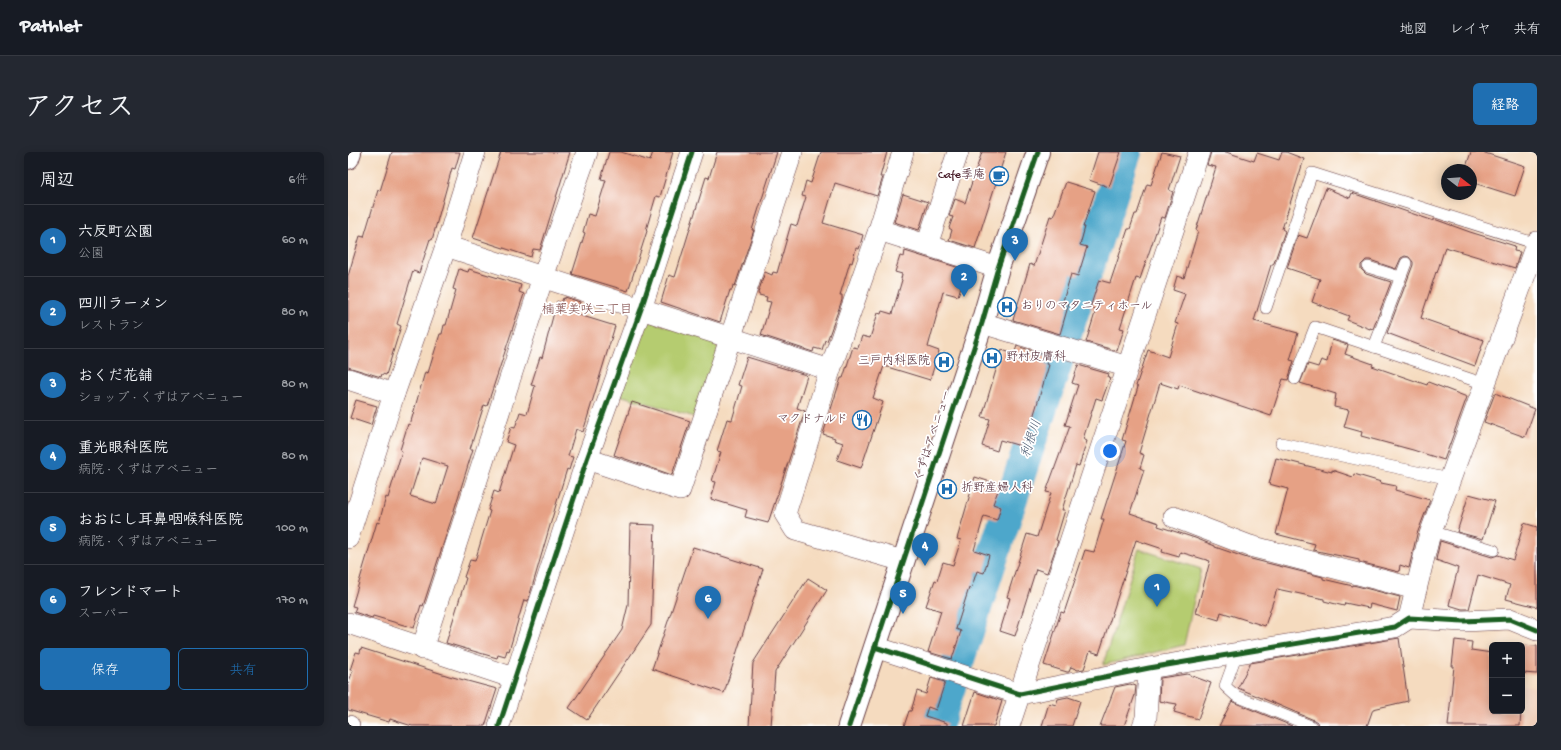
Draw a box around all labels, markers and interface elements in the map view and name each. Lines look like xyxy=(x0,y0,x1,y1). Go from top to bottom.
text: Pathlet xyxy=(20,16,81,39)
text: 地図 xyxy=(1400,22,1428,39)
text: レイヤ xyxy=(1450,22,1491,39)
text: 共有 xyxy=(1513,22,1541,39)
button: 経路 xyxy=(1473,83,1537,125)
text: アクセス xyxy=(24,93,134,126)
north arrow xyxy=(1441,164,1477,200)
cafe icon: Cafe季庵 xyxy=(988,165,1010,187)
place label: Cafe季庵 xyxy=(938,168,985,183)
text: 周辺 xyxy=(40,172,74,192)
text: 6件 xyxy=(288,173,308,188)
text: 六反町公園 xyxy=(78,224,153,242)
pin: 3 xyxy=(1002,228,1028,261)
text: 1 xyxy=(50,233,56,248)
text: 60 m xyxy=(282,233,308,248)
text: 公園 xyxy=(78,247,104,262)
pin: 2 xyxy=(951,264,977,297)
text: 四川ラーメン xyxy=(78,296,168,314)
hospital icon: おりのマタニティホール xyxy=(996,296,1018,318)
place label: おりのマタニティホール xyxy=(1021,300,1152,314)
district label: 楠葉美咲二丁目 xyxy=(541,303,633,318)
text: 2 xyxy=(50,305,56,320)
text: 80 m xyxy=(281,305,308,320)
text: レストラン xyxy=(78,319,144,334)
hospital icon: 野村皮膚科 xyxy=(981,347,1003,369)
place label: 野村皮膚科 xyxy=(1006,350,1066,365)
hospital icon: 三戸内科医院 xyxy=(933,351,955,373)
place label: 三戸内科医院 xyxy=(858,354,930,369)
text: おくだ花舗 xyxy=(78,368,153,386)
text: 3 xyxy=(50,377,56,392)
text: 80 m xyxy=(281,377,308,392)
street label: くずはアベニュー xyxy=(912,388,955,484)
text: ショップ · くずはアベニュー xyxy=(78,391,244,406)
restaurant icon: マクドナルド xyxy=(851,409,873,431)
place label: マクドナルド xyxy=(777,413,848,427)
water label: 利根川 xyxy=(1018,418,1045,460)
text: 重光眼科医院 xyxy=(78,440,168,458)
your location xyxy=(1100,441,1120,461)
text: 4 xyxy=(50,449,56,464)
text: 80 m xyxy=(281,449,308,464)
text: 病院 · くずはアベニュー xyxy=(78,463,218,478)
hospital icon: 折野産婦人科 xyxy=(936,478,958,500)
place label: 折野産婦人科 xyxy=(961,481,1033,496)
text: おおにし耳鼻咽喉科医院 xyxy=(78,512,243,530)
text: 5 xyxy=(50,521,56,536)
text: 100 m xyxy=(276,521,308,536)
pin: 4 xyxy=(912,533,938,566)
text: 病院 · くずはアベニュー xyxy=(78,535,218,550)
pin: 1 xyxy=(1144,574,1170,607)
pin: 5 xyxy=(890,581,916,614)
text: フレンドマート xyxy=(78,584,183,602)
pin: 6 xyxy=(695,586,721,619)
text: 6 xyxy=(50,593,56,608)
text: 170 m xyxy=(276,593,308,608)
text: スーパー xyxy=(78,607,129,622)
map controls xyxy=(1489,642,1525,714)
button: + xyxy=(1489,642,1525,678)
button: 保存 xyxy=(40,648,170,690)
button: 共有 xyxy=(178,648,308,690)
button: − xyxy=(1489,678,1525,714)

